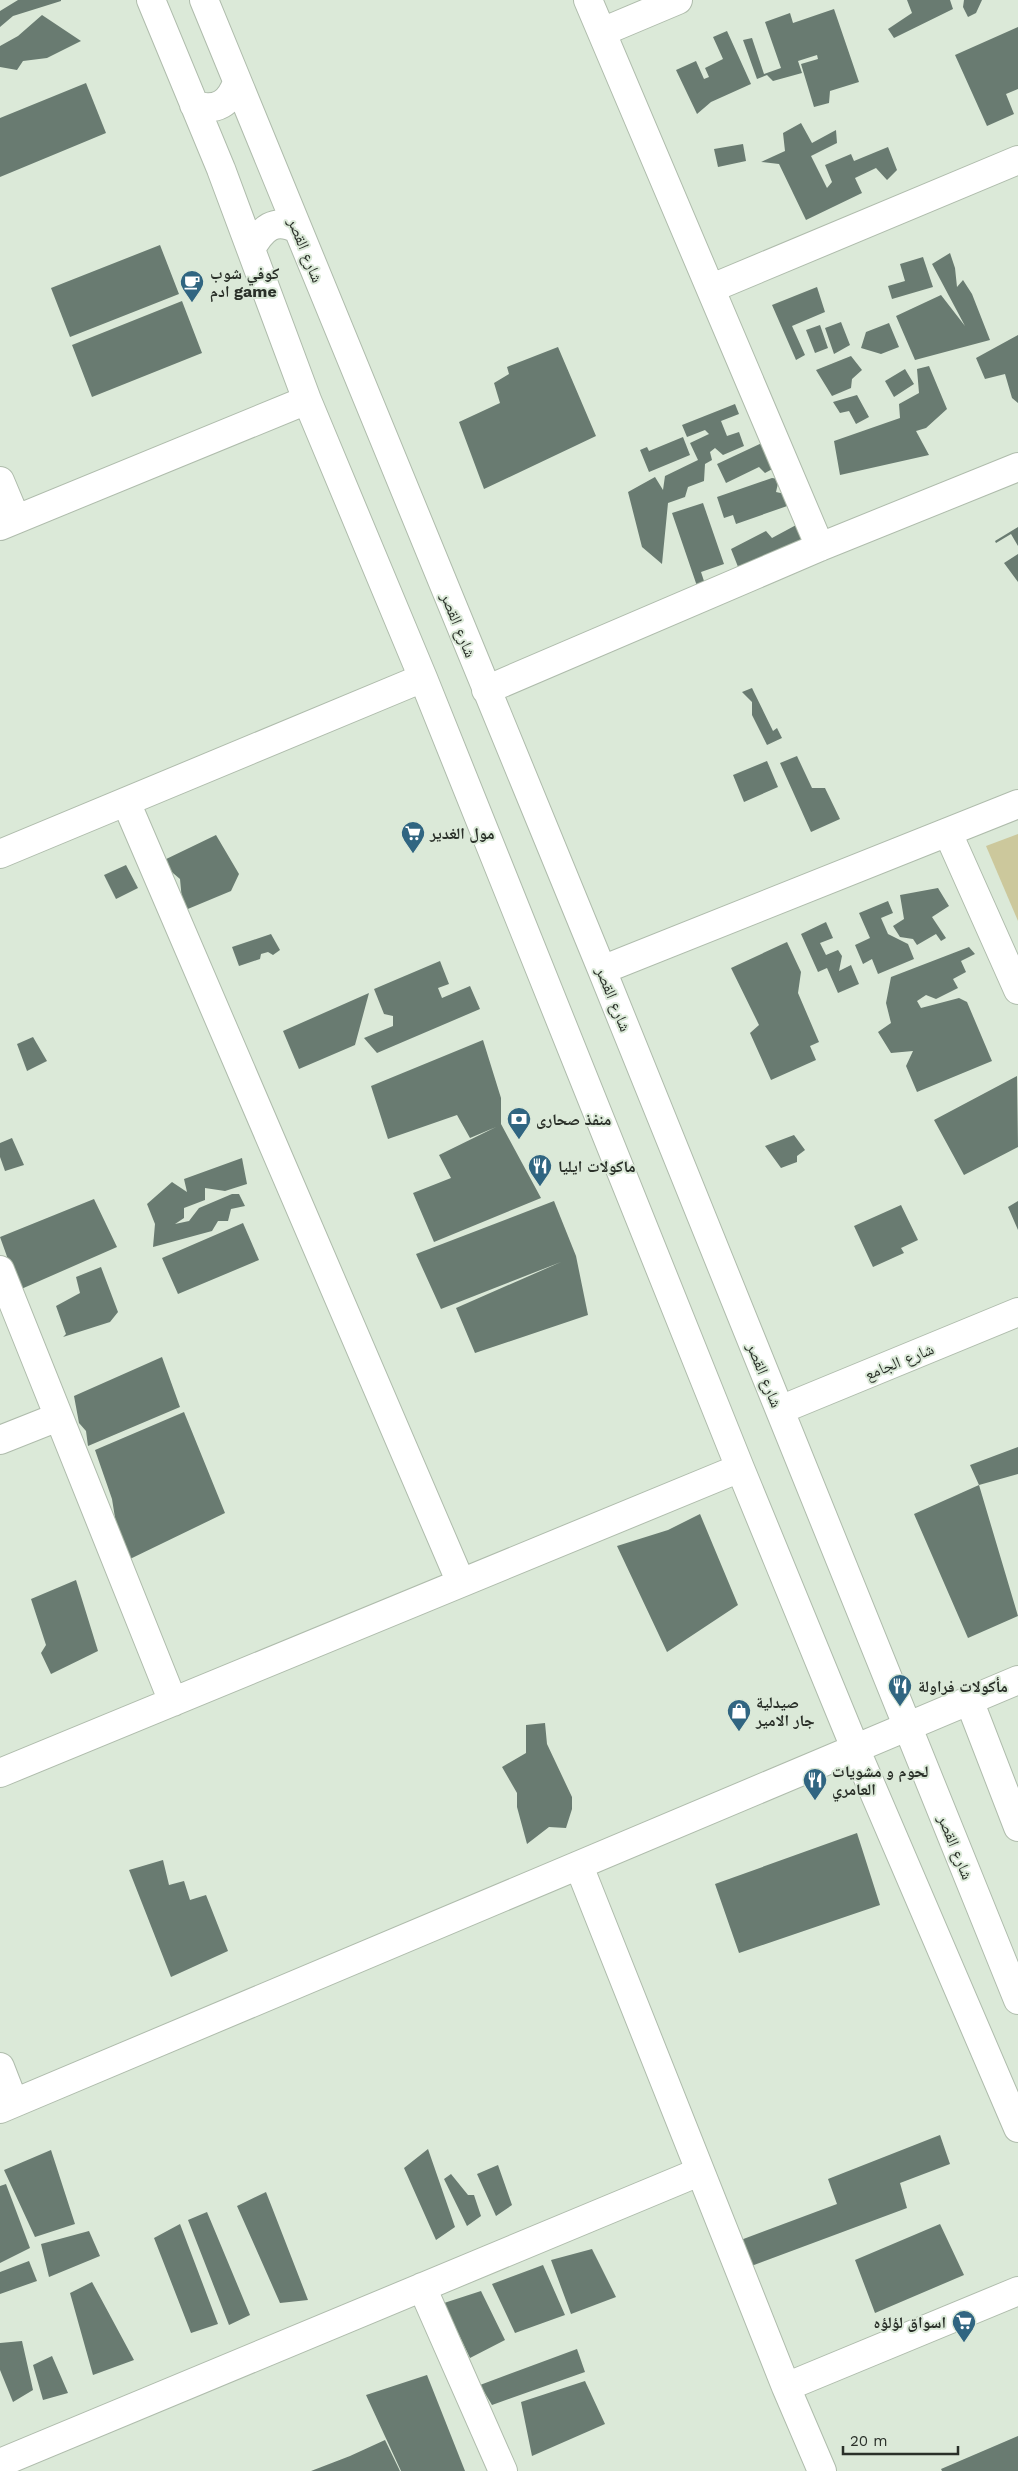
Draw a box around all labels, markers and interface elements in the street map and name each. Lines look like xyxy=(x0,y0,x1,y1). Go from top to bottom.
street label: شارع القصر xyxy=(283,214,327,286)
place label: كوفي شوب ادم game xyxy=(210,264,279,303)
cafe icon: كوفي شوب ادم game xyxy=(179,269,205,303)
street label: شارع القصر xyxy=(436,589,480,661)
supermarket icon: مول الغدير xyxy=(400,820,426,854)
place label: مول الغدير xyxy=(429,824,495,843)
street label: شارع القصر xyxy=(591,963,635,1035)
bank icon: منفذ صحارى xyxy=(506,1106,532,1140)
place label: منفذ صحارى xyxy=(536,1110,611,1129)
restaurant icon: ماكولات ايليا xyxy=(527,1153,553,1187)
place label: ماكولات ايليا xyxy=(558,1157,636,1176)
street label: شارع القصر xyxy=(742,1339,786,1411)
street label: شارع الجامع xyxy=(862,1339,937,1385)
restaurant icon: مأكولات فراولة xyxy=(887,1673,913,1707)
place label: مأكولات فراولة xyxy=(918,1677,1008,1696)
place label: صيدلية جار الامير xyxy=(755,1693,815,1730)
shop icon: صيدلية جار الامير xyxy=(726,1698,752,1732)
place label: لحوم و مشويات العامري xyxy=(832,1762,928,1802)
restaurant icon: لحوم و مشويات العامري xyxy=(802,1767,828,1801)
street label: شارع القصر xyxy=(933,1811,977,1883)
supermarket icon: اسواق لؤلؤه xyxy=(951,2309,977,2343)
place label: اسواق لؤلؤه xyxy=(874,2313,946,2332)
scale bar xyxy=(843,2424,958,2456)
text: 20 m xyxy=(850,2432,888,2450)

